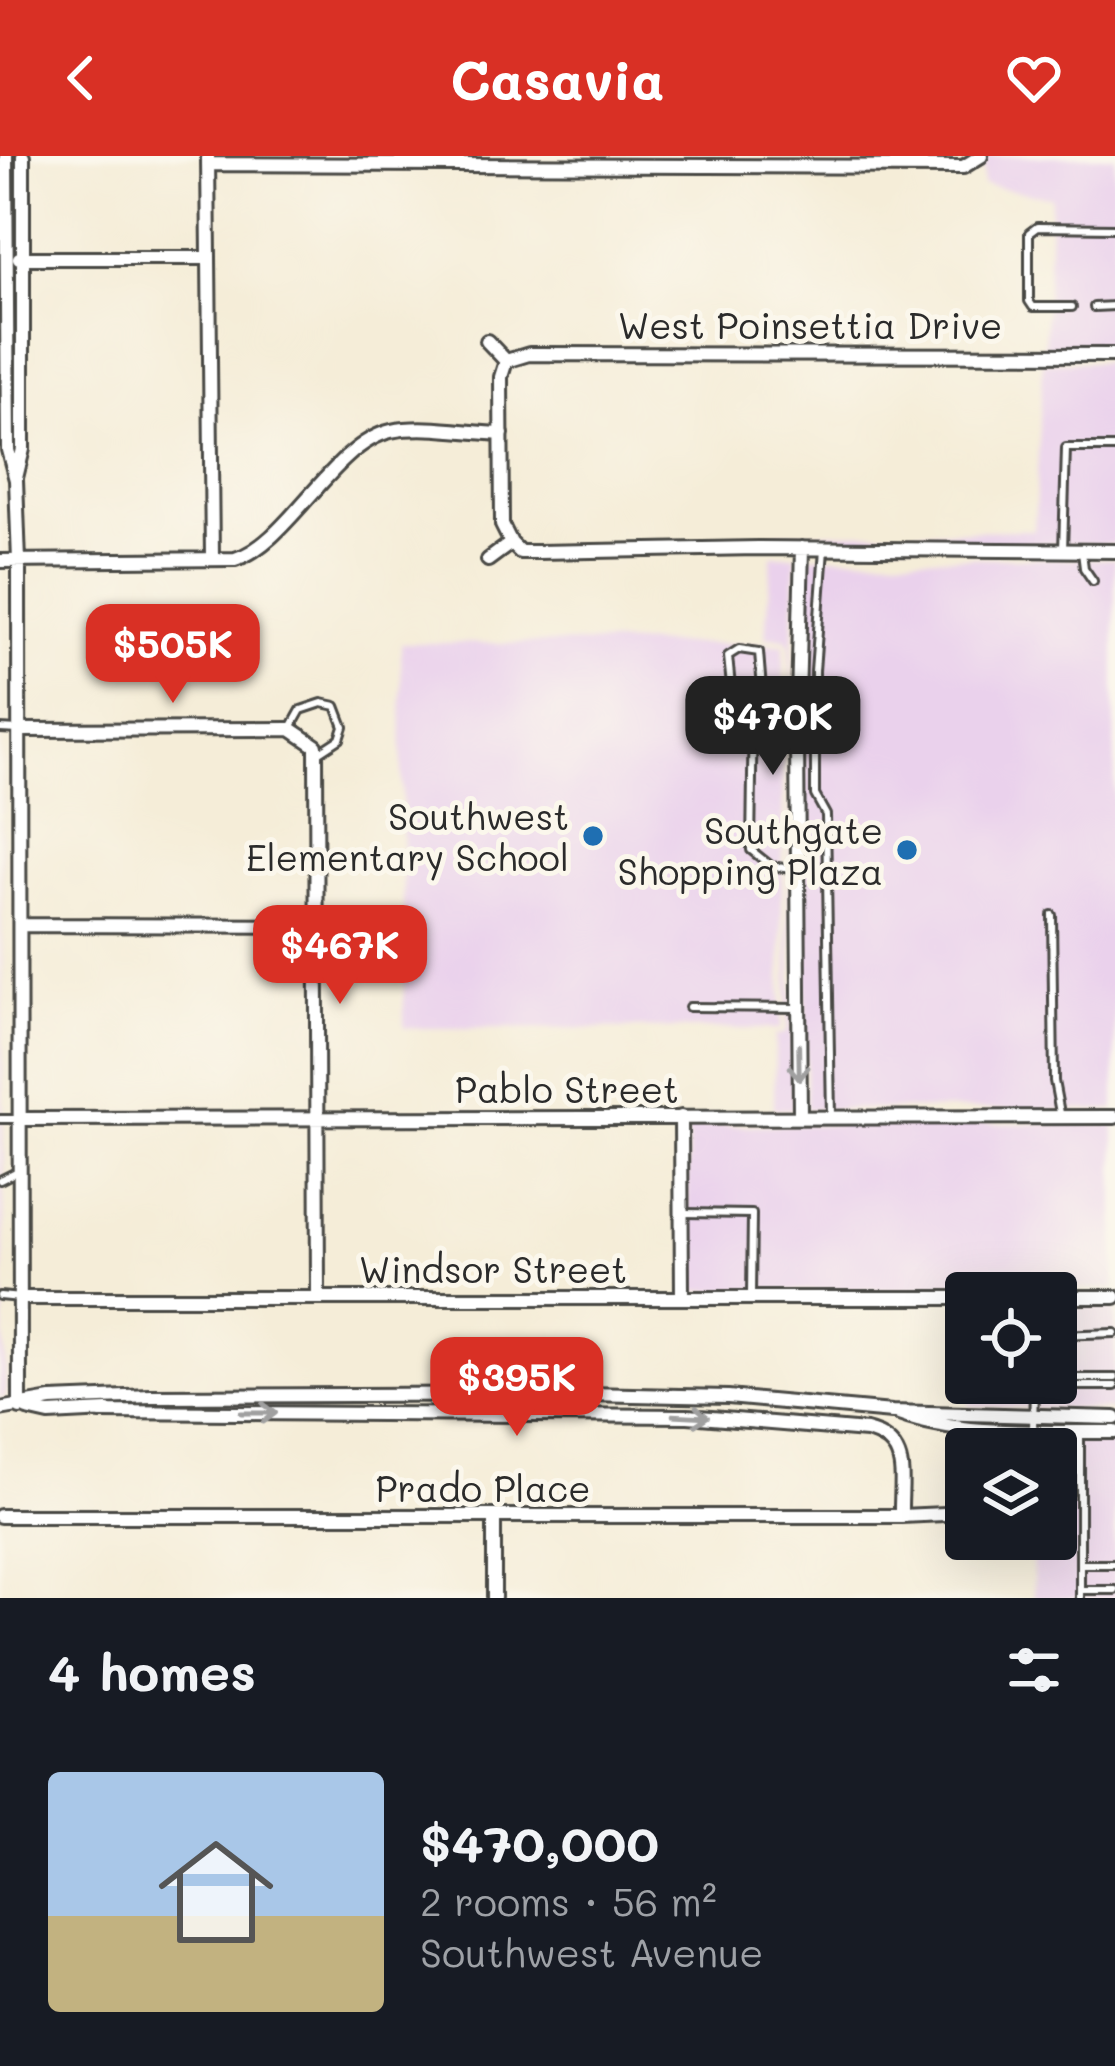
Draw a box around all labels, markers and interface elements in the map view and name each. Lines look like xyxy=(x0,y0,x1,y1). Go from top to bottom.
text: Casavia xyxy=(450,43,665,114)
icon: back xyxy=(48,45,114,111)
icon: heart xyxy=(1001,45,1067,111)
street label: West Poinsettia Drive xyxy=(618,301,1002,348)
pin: $505K xyxy=(89,604,257,706)
text: $505K xyxy=(113,617,233,668)
pin: $470K xyxy=(689,676,857,778)
text: $470K xyxy=(712,689,834,740)
place label: Southwest Elementary School xyxy=(246,792,569,881)
place label: Southgate Shopping Plaza xyxy=(617,806,883,894)
marker: Southwest Elementary School xyxy=(580,823,606,849)
marker: Southgate Shopping Plaza xyxy=(894,837,920,863)
pin: $467K xyxy=(256,905,424,1007)
text: $467K xyxy=(280,918,400,969)
one-way arrow xyxy=(788,1043,810,1082)
street label: Pablo Street xyxy=(455,1065,679,1112)
street label: Windsor Street xyxy=(359,1245,627,1292)
map controls xyxy=(945,1272,1077,1560)
button: locate xyxy=(945,1272,1077,1404)
pin: $395K xyxy=(433,1337,601,1439)
text: $395K xyxy=(457,1350,577,1401)
one-way arrow xyxy=(239,1402,278,1424)
one-way arrow xyxy=(671,1405,710,1428)
button: layers xyxy=(945,1428,1077,1560)
street label: Prado Place xyxy=(375,1464,591,1511)
text: 4 homes xyxy=(48,1637,256,1704)
icon: filters xyxy=(1001,1637,1067,1703)
text: $470,000 xyxy=(420,1808,659,1875)
icon: home xyxy=(144,1820,288,1964)
text: 2 rooms · 56 m² xyxy=(420,1875,717,1926)
text: Southwest Avenue xyxy=(420,1926,764,1977)

